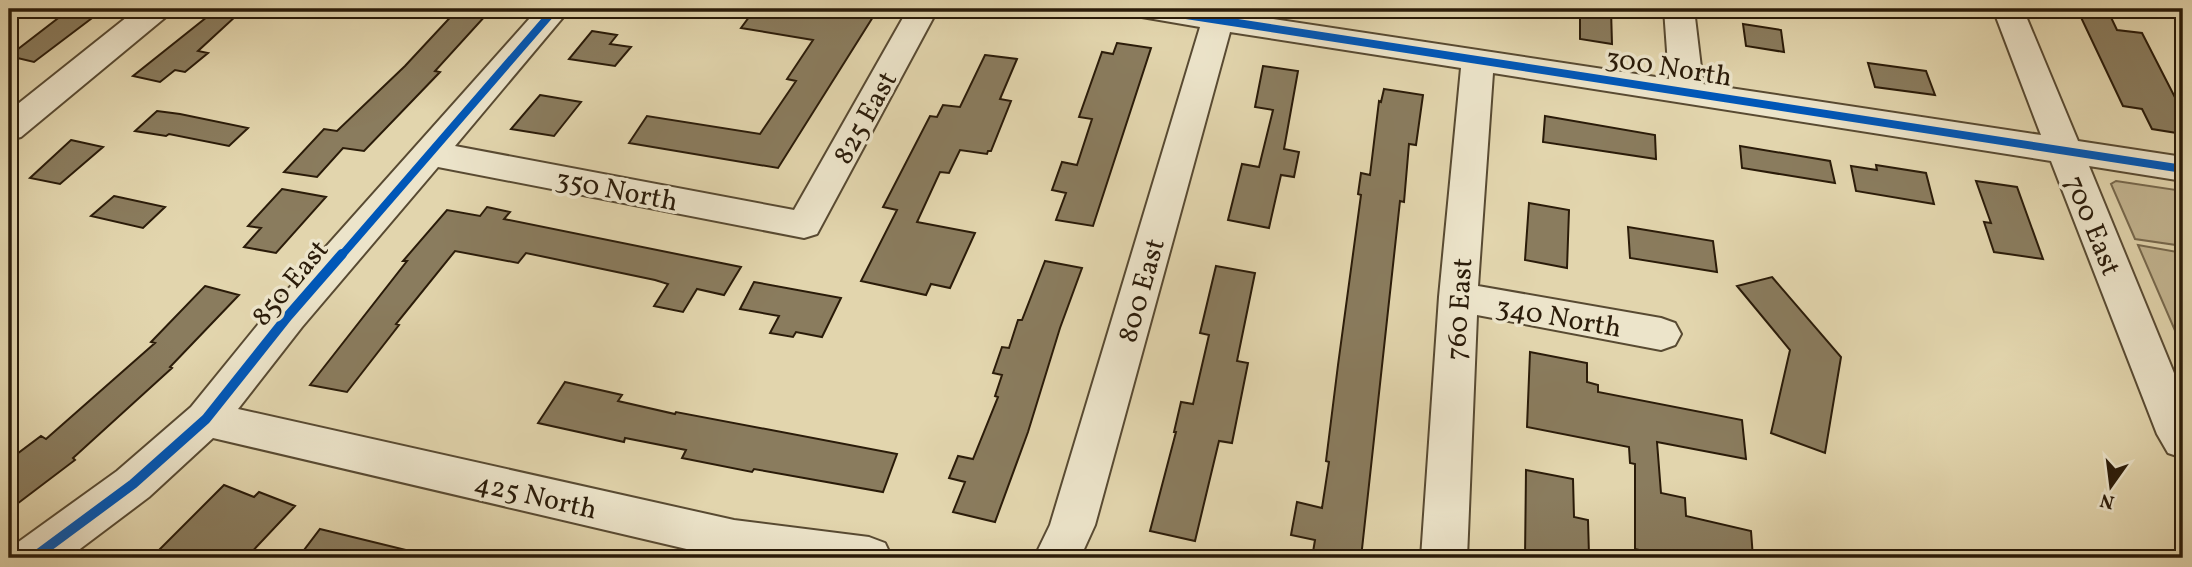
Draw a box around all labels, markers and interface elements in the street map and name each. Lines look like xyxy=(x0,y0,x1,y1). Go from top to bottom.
street label: 300 North xyxy=(1603,39,1735,98)
street label: 825 East xyxy=(825,65,908,172)
street label: 350 North xyxy=(552,161,681,222)
street label: 700 East xyxy=(2054,170,2129,282)
street label: 850 East xyxy=(243,232,339,335)
street label: 800 East xyxy=(1109,234,1176,347)
street label: 760 East xyxy=(1437,257,1484,362)
street label: 340 North xyxy=(1493,288,1624,349)
north arrow xyxy=(2076,452,2146,522)
street label: 425 North xyxy=(470,464,601,530)
text: N xyxy=(2097,486,2117,515)

